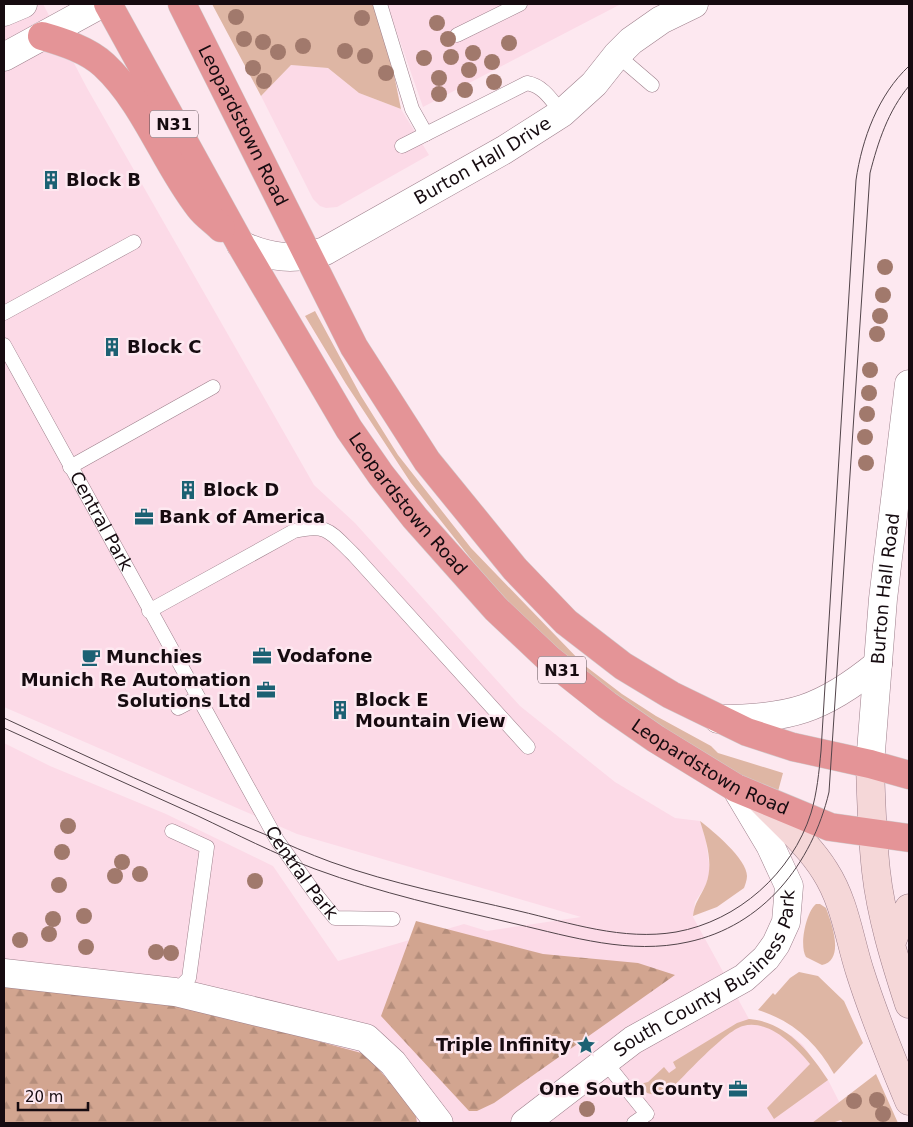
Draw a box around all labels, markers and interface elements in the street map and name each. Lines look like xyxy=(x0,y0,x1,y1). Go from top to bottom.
street label: Leopardstown Road xyxy=(194,41,293,209)
road number: N31 xyxy=(150,110,198,138)
street label: Burton Hall Drive xyxy=(410,112,554,209)
building icon: Block B xyxy=(40,169,62,191)
place label: Block B xyxy=(66,169,141,190)
building icon: Block C xyxy=(101,336,123,358)
place label: Block C xyxy=(127,336,201,357)
street label: Leopardstown Road xyxy=(345,428,472,579)
street label: Central Park xyxy=(66,467,138,575)
building icon: Block D xyxy=(177,479,199,501)
place label: Block D xyxy=(203,479,279,500)
office icon: Bank of America xyxy=(133,506,155,528)
place label: Bank of America xyxy=(159,506,325,527)
street label: Burton Hall Road xyxy=(867,512,903,665)
office icon: Vodafone xyxy=(251,645,273,667)
place label: Vodafone xyxy=(277,645,373,666)
cafe icon: Munchies xyxy=(80,646,102,668)
place label: Munchies xyxy=(106,646,202,667)
road number: N31 xyxy=(538,656,586,684)
place label: Munich Re Automation Solutions Ltd xyxy=(21,669,251,711)
office icon: Munich Re Automation Solutions Ltd xyxy=(255,679,277,701)
place label: Block E Mountain View xyxy=(355,689,506,731)
building icon: Block E Mountain View xyxy=(329,699,351,721)
street label: Leopardstown Road xyxy=(628,714,792,819)
street label: Central Park xyxy=(261,822,343,924)
street label: South County Business Park xyxy=(609,888,799,1061)
place label: Triple Infinity xyxy=(436,1034,571,1055)
place icon: Triple Infinity xyxy=(575,1034,597,1056)
place label: One South County xyxy=(539,1078,723,1099)
office icon: One South County xyxy=(727,1078,749,1100)
scale bar xyxy=(18,1080,88,1112)
text: 20 m xyxy=(25,1088,63,1106)

